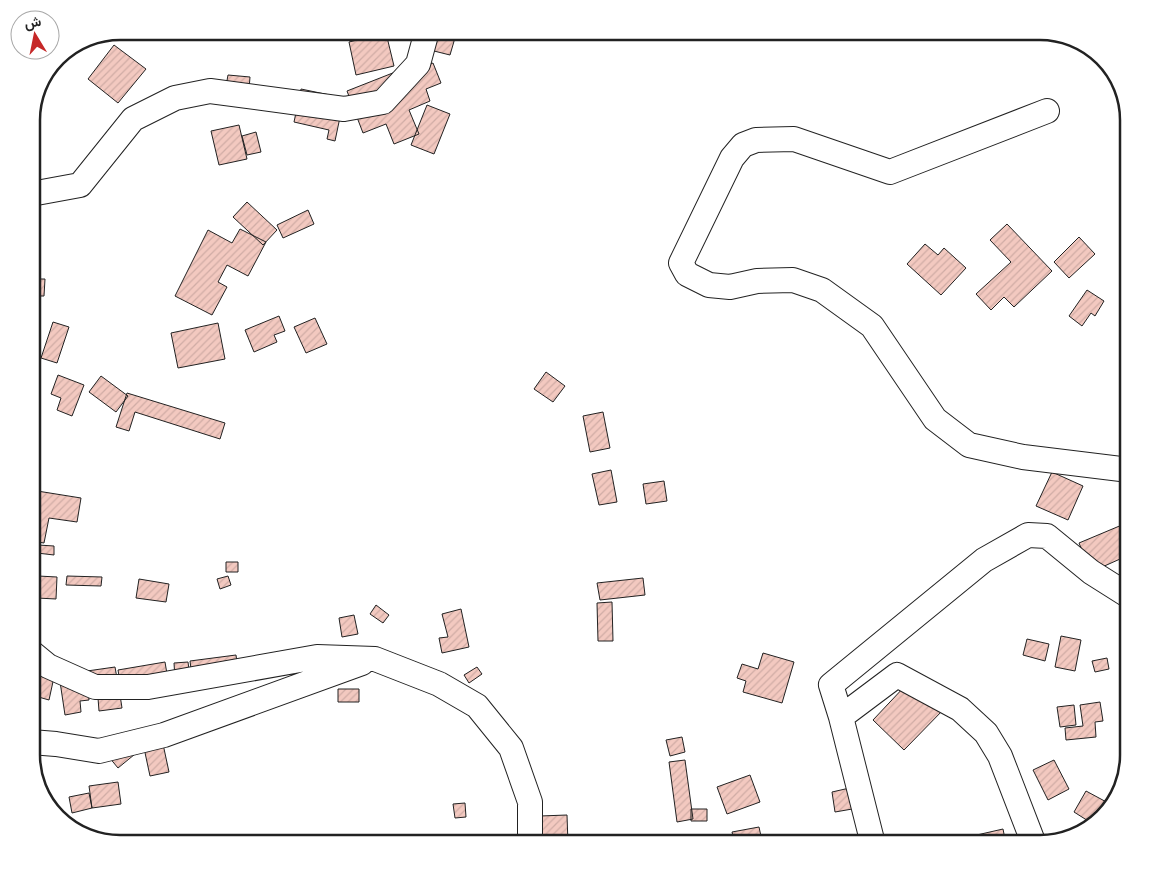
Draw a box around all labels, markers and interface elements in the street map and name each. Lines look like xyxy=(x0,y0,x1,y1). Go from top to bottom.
north arrow xyxy=(10,10,60,60)
text: ش xyxy=(23,13,43,33)

